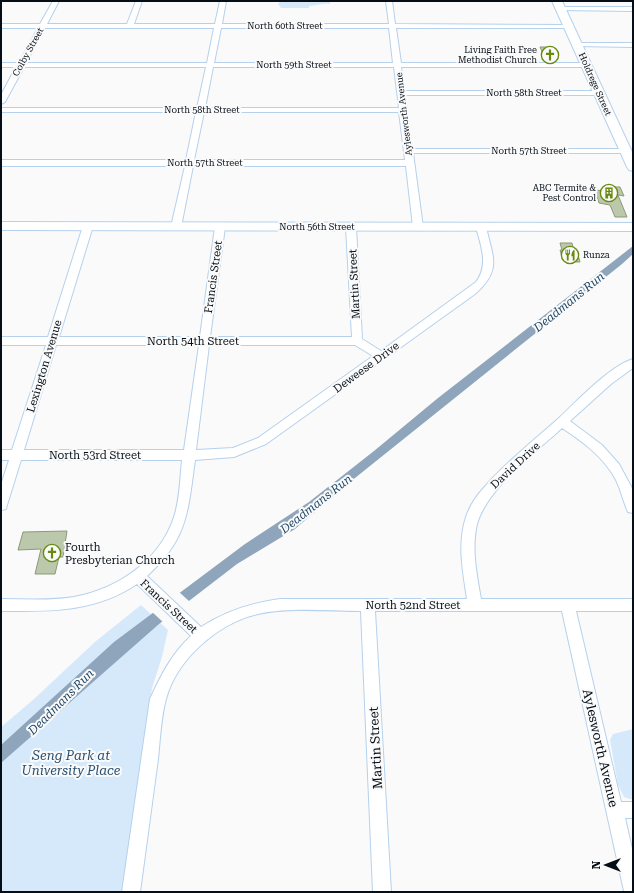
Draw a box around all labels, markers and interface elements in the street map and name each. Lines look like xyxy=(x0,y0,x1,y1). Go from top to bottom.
street label: North 60th Street xyxy=(247,21,323,31)
street label: Colby Street xyxy=(11,25,46,78)
place label: Living Faith Free Methodist Church xyxy=(458,45,537,65)
church icon: Living Faith Free Methodist Church xyxy=(540,45,560,65)
street label: Holdrege Street xyxy=(577,51,614,118)
street label: North 59th Street xyxy=(256,60,332,70)
street label: Aylesworth Avenue xyxy=(394,72,414,156)
street label: North 58th Street xyxy=(486,88,562,98)
street label: North 58th Street xyxy=(164,105,240,115)
street label: North 57th Street xyxy=(491,146,567,156)
street label: North 57th Street xyxy=(167,158,243,168)
place label: ABC Termite & Pest Control xyxy=(533,183,596,203)
building icon: ABC Termite & Pest Control xyxy=(599,183,619,203)
street label: North 56th Street xyxy=(279,222,355,232)
street label: Francis Street xyxy=(202,240,225,314)
restaurant icon: Runza xyxy=(560,245,580,265)
street label: Martin Street xyxy=(346,249,363,319)
place label: Runza xyxy=(583,250,610,260)
water label: Deadmans Run xyxy=(530,269,607,335)
street label: Lexington Avenue xyxy=(24,318,65,414)
street label: North 54th Street xyxy=(147,335,239,348)
street label: Deweese Drive xyxy=(331,339,402,396)
street label: David Drive xyxy=(488,439,543,491)
street label: North 53rd Street xyxy=(49,449,141,462)
water label: Deadmans Run xyxy=(277,472,355,537)
place label: Fourth Presbyterian Church xyxy=(65,541,175,567)
church icon: Fourth Presbyterian Church xyxy=(42,543,62,563)
street label: Francis Street xyxy=(137,577,200,636)
street label: North 52nd Street xyxy=(366,599,460,612)
water label: Deadmans Run xyxy=(25,666,97,738)
street label: Aylesworth Avenue xyxy=(580,688,621,809)
street label: Martin Street xyxy=(366,706,385,790)
park label: Seng Park at University Place xyxy=(22,748,121,778)
north arrow xyxy=(586,845,626,885)
text: N xyxy=(590,860,603,869)

